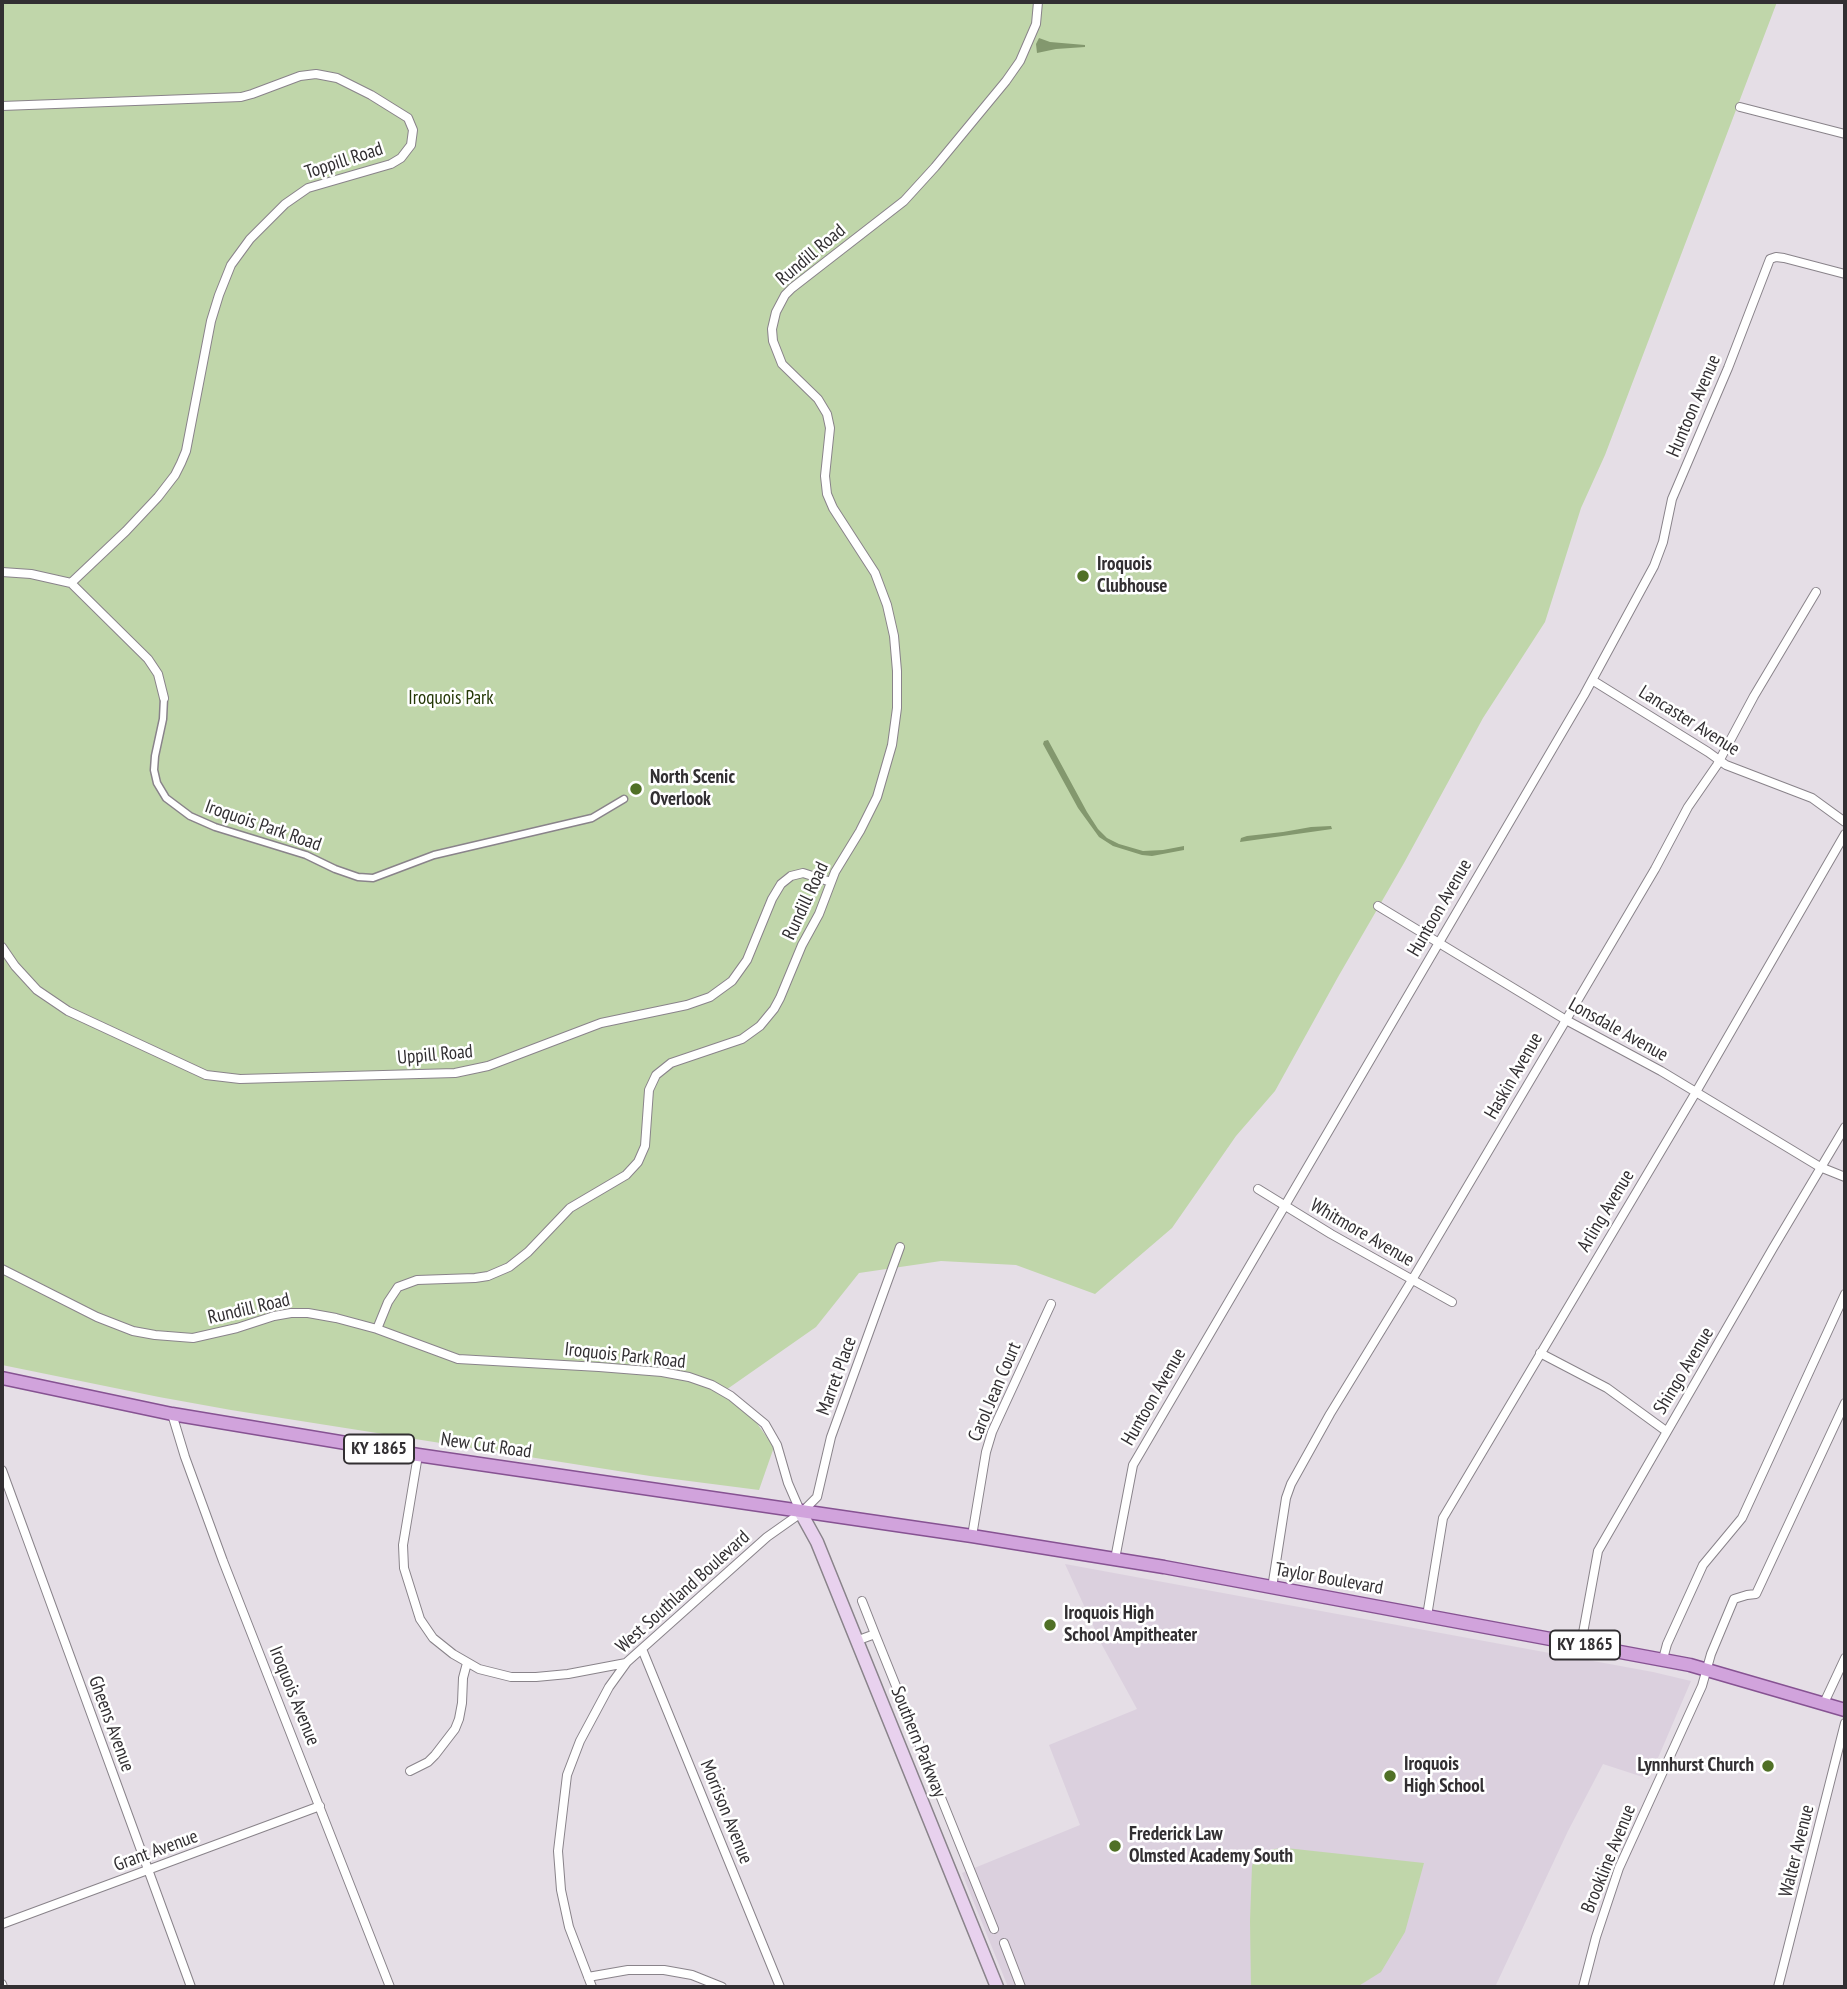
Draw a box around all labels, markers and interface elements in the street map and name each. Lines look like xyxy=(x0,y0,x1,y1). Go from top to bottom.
street label: Toppill Road xyxy=(302,138,386,184)
street label: Rundill Road xyxy=(772,219,850,291)
street label: Huntoon Avenue xyxy=(1662,352,1726,460)
place label: Iroquois Clubhouse xyxy=(1097,554,1167,598)
marker: Iroquois Clubhouse xyxy=(1075,568,1091,584)
street label: Lancaster Avenue xyxy=(1634,681,1744,761)
park label: Iroquois Park xyxy=(408,688,494,710)
place label: North Scenic Overlook xyxy=(650,767,735,811)
marker: North Scenic Overlook xyxy=(628,781,644,797)
street label: Iroquois Park Road xyxy=(202,795,324,857)
street label: Huntoon Avenue xyxy=(1403,855,1477,961)
street label: Rundill Road xyxy=(778,858,834,944)
street label: Lonsdale Avenue xyxy=(1564,993,1672,1067)
street label: Haskin Avenue xyxy=(1480,1029,1548,1123)
street label: Uppill Road xyxy=(396,1040,474,1070)
street label: Arling Avenue xyxy=(1573,1166,1639,1256)
street label: Whitmore Avenue xyxy=(1306,1194,1418,1272)
street label: Rundill Road xyxy=(206,1289,292,1329)
street label: Shingo Avenue xyxy=(1649,1323,1719,1419)
street label: Marret Place xyxy=(812,1334,862,1418)
street label: Iroquois Park Road xyxy=(563,1338,687,1374)
street label: Carol Jean Court xyxy=(964,1339,1026,1445)
street label: Huntoon Avenue xyxy=(1117,1344,1191,1450)
street label: New Cut Road xyxy=(439,1428,533,1464)
road number: KY 1865 xyxy=(344,1434,414,1464)
street label: West Southland Boulevard xyxy=(611,1526,755,1658)
street label: Taylor Boulevard xyxy=(1273,1558,1385,1600)
place label: Iroquois High School Ampitheater xyxy=(1064,1603,1197,1647)
marker: Iroquois High School Ampitheater xyxy=(1042,1617,1058,1633)
road number: KY 1865 xyxy=(1550,1630,1620,1660)
street label: Iroquois Avenue xyxy=(264,1643,324,1749)
street label: Gheens Avenue xyxy=(83,1673,139,1775)
street label: Southern Parkway xyxy=(885,1683,951,1801)
place label: Iroquois High School xyxy=(1404,1754,1484,1798)
place label: Lynnhurst Church xyxy=(1637,1755,1754,1777)
street label: Morrison Avenue xyxy=(695,1757,757,1867)
marker: Lynnhurst Church xyxy=(1760,1758,1776,1774)
marker: Iroquois High School xyxy=(1382,1768,1398,1784)
street label: Brookline Avenue xyxy=(1577,1802,1641,1916)
street label: Walter Avenue xyxy=(1775,1802,1819,1900)
place label: Frederick Law Olmsted Academy South xyxy=(1129,1824,1293,1868)
street label: Grant Avenue xyxy=(111,1825,201,1877)
marker: Frederick Law Olmsted Academy South xyxy=(1107,1838,1123,1854)

